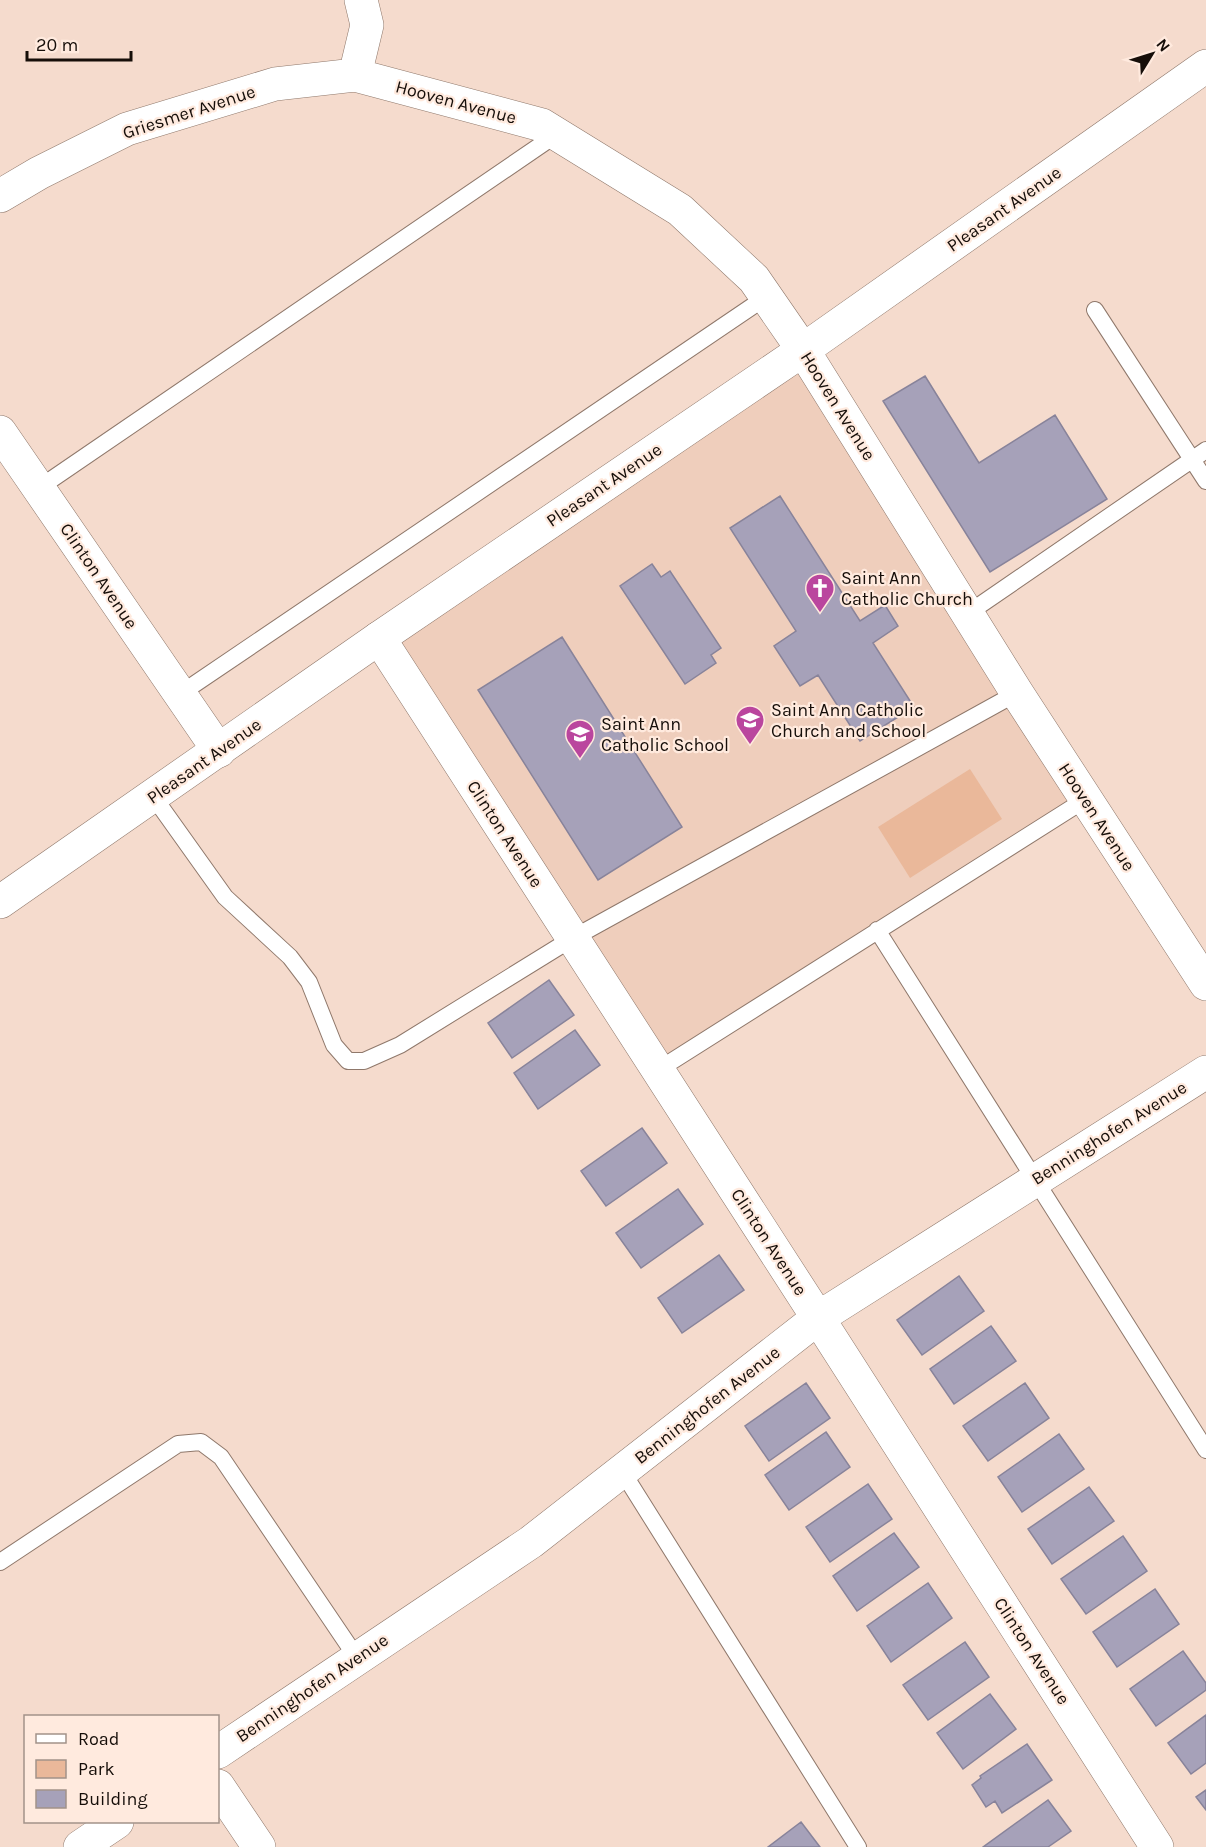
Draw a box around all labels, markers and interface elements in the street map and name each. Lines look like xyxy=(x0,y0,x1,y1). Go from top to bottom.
scale bar xyxy=(27,24,130,62)
north arrow xyxy=(1122,24,1182,84)
text: 20 m xyxy=(36,34,78,56)
text: N xyxy=(1152,35,1174,55)
street label: Hooven Avenue xyxy=(393,75,519,129)
street label: Griesmer Avenue xyxy=(120,80,258,144)
street label: Pleasant Avenue xyxy=(943,161,1065,257)
street label: Hooven Avenue xyxy=(796,347,880,465)
street label: Pleasant Avenue xyxy=(542,438,666,532)
street label: Clinton Avenue xyxy=(55,519,143,633)
place label: Saint Ann Catholic Church xyxy=(841,567,973,610)
church icon: Saint Ann Catholic Church xyxy=(804,572,836,614)
place label: Saint Ann Catholic Church and School xyxy=(771,699,926,742)
school or university icon: Saint Ann Catholic Church and School xyxy=(734,704,766,746)
street label: Pleasant Avenue xyxy=(143,713,265,809)
place label: Saint Ann Catholic School xyxy=(601,713,729,756)
school or university icon: Saint Ann Catholic School xyxy=(564,718,596,760)
street label: Hooven Avenue xyxy=(1054,759,1140,875)
street label: Clinton Avenue xyxy=(462,776,548,892)
street label: Benninghofen Avenue xyxy=(1027,1076,1191,1190)
street label: Clinton Avenue xyxy=(726,1184,812,1300)
street label: Benninghofen Avenue xyxy=(630,1341,784,1469)
street label: Clinton Avenue xyxy=(989,1593,1075,1709)
street label: Benninghofen Avenue xyxy=(232,1629,392,1747)
legend xyxy=(24,1715,219,1823)
text: Road xyxy=(78,1728,119,1750)
text: Park xyxy=(78,1758,115,1780)
text: Building xyxy=(78,1788,148,1810)

